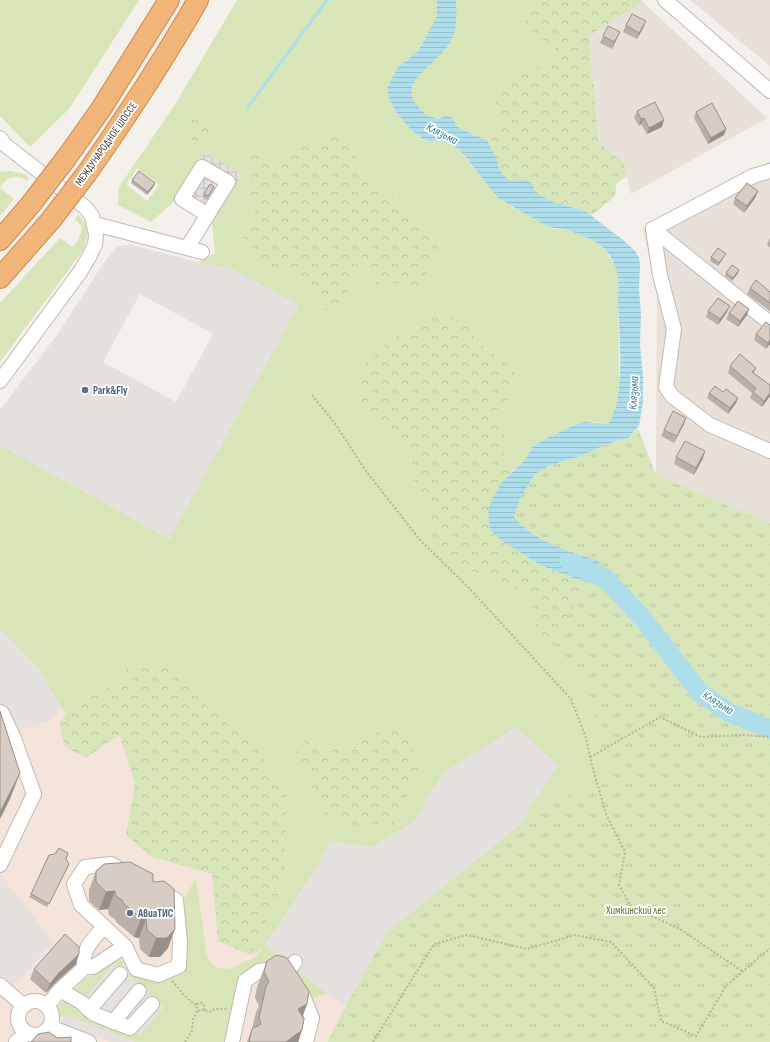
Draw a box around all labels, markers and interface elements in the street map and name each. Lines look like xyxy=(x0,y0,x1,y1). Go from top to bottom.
street label: МЕЖДУНАРОДНОЕ ШОССЕ xyxy=(72,100,140,188)
water label: Клязьма xyxy=(424,120,461,148)
water label: Клязьма xyxy=(626,376,642,410)
place label: Park&Fly xyxy=(93,384,128,397)
marker: Park&Fly xyxy=(80,385,90,395)
water label: Клязьма xyxy=(700,688,736,718)
park label: Химкинский лес xyxy=(605,904,666,917)
place label: АвиаТИС xyxy=(137,907,174,920)
marker: АвиаТИС xyxy=(125,908,135,918)

